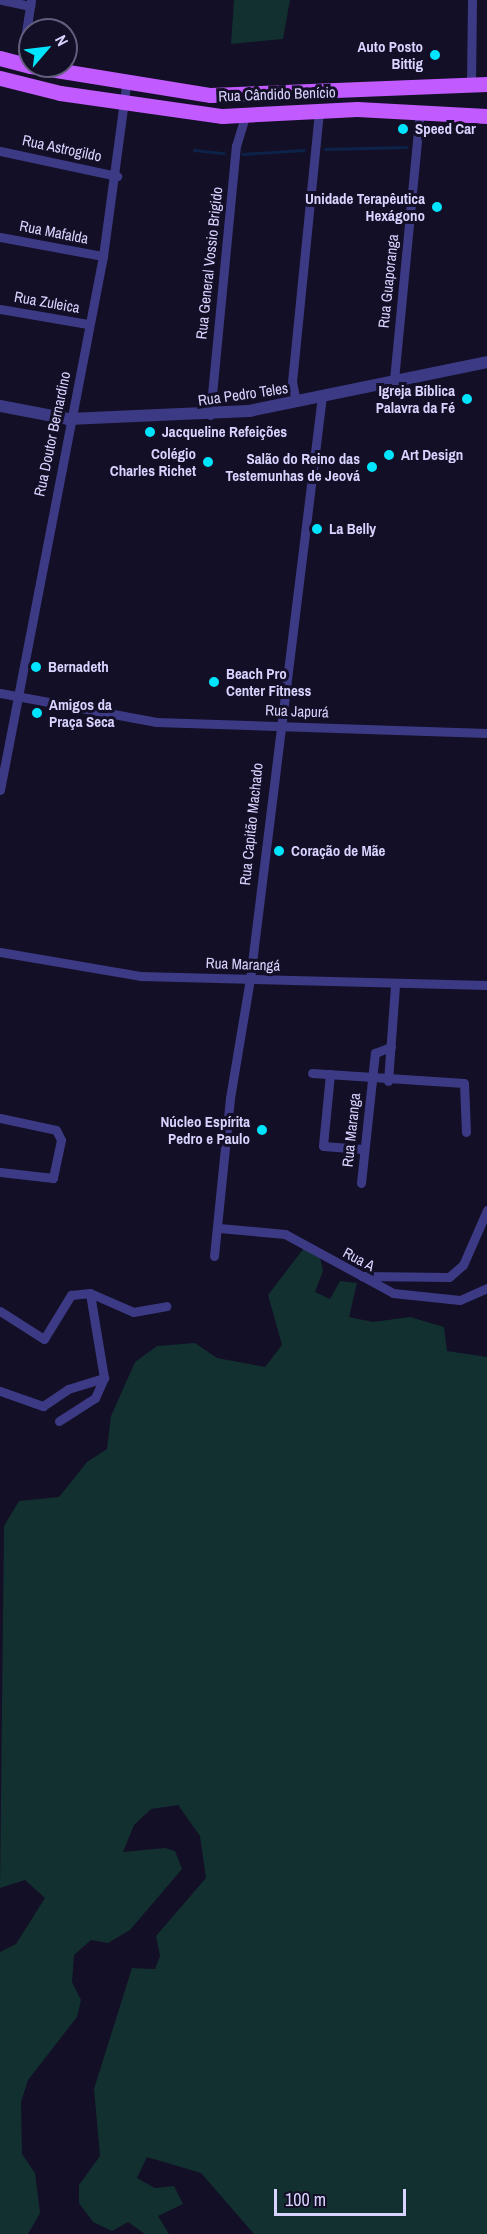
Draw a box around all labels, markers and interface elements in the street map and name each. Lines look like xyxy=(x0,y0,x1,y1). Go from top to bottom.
north arrow xyxy=(18,18,78,78)
text: N xyxy=(50,31,74,50)
place label: Auto Posto Bittig xyxy=(357,37,423,72)
marker: Auto Posto Bittig xyxy=(428,48,442,62)
street label: Rua Cândido Benício xyxy=(218,83,336,105)
place label: Speed Car xyxy=(415,120,476,138)
marker: Speed Car xyxy=(396,122,410,136)
street label: Rua Astrogildo xyxy=(20,131,104,165)
street label: Rua General Vossio Brigido xyxy=(192,186,226,340)
place label: Unidade Terapêutica Hexágono xyxy=(305,189,425,224)
marker: Unidade Terapêutica Hexágono xyxy=(430,200,444,214)
street label: Rua Mafalda xyxy=(18,217,90,247)
street label: Rua Guaporanga xyxy=(374,233,402,329)
street label: Rua Zuleica xyxy=(13,287,81,317)
street label: Rua Doutor Bernardino xyxy=(30,370,74,498)
street label: Rua Pedro Teles xyxy=(197,379,289,409)
place label: Igreja Bíblica Palavra da Fé xyxy=(376,381,455,416)
marker: Igreja Bíblica Palavra da Fé xyxy=(460,392,474,406)
place label: Jacqueline Refeições xyxy=(162,423,287,441)
marker: Jacqueline Refeições xyxy=(143,425,157,439)
place label: Colégio Charles Richet xyxy=(110,444,196,479)
place label: Art Design xyxy=(401,446,463,464)
marker: Art Design xyxy=(382,448,396,462)
place label: Salão do Reino das Testemunhas de Jeová xyxy=(226,449,360,484)
marker: Colégio Charles Richet xyxy=(201,455,215,469)
marker: Salão do Reino das Testemunhas de Jeová xyxy=(365,460,379,474)
place label: La Belly xyxy=(329,520,376,538)
marker: La Belly xyxy=(310,522,324,536)
place label: Bernadeth xyxy=(48,658,109,676)
marker: Bernadeth xyxy=(29,660,43,674)
place label: Beach Pro Center Fitness xyxy=(226,664,311,699)
marker: Beach Pro Center Fitness xyxy=(207,675,221,689)
place label: Amigos da Praça Seca xyxy=(49,695,115,730)
street label: Rua Japurá xyxy=(265,701,329,721)
marker: Amigos da Praça Seca xyxy=(30,706,44,720)
street label: Rua Capitão Machado xyxy=(236,762,266,886)
place label: Coração de Mãe xyxy=(291,842,385,860)
marker: Coração de Mãe xyxy=(272,844,286,858)
street label: Rua Marangá xyxy=(205,954,281,974)
street label: Rua Maranga xyxy=(338,1092,364,1168)
place label: Núcleo Espírita Pedro e Paulo xyxy=(160,1112,250,1147)
marker: Núcleo Espírita Pedro e Paulo xyxy=(255,1123,269,1137)
street label: Rua A xyxy=(340,1243,378,1275)
scale bar xyxy=(277,2177,409,2215)
text: 100 m xyxy=(285,2187,326,2212)

